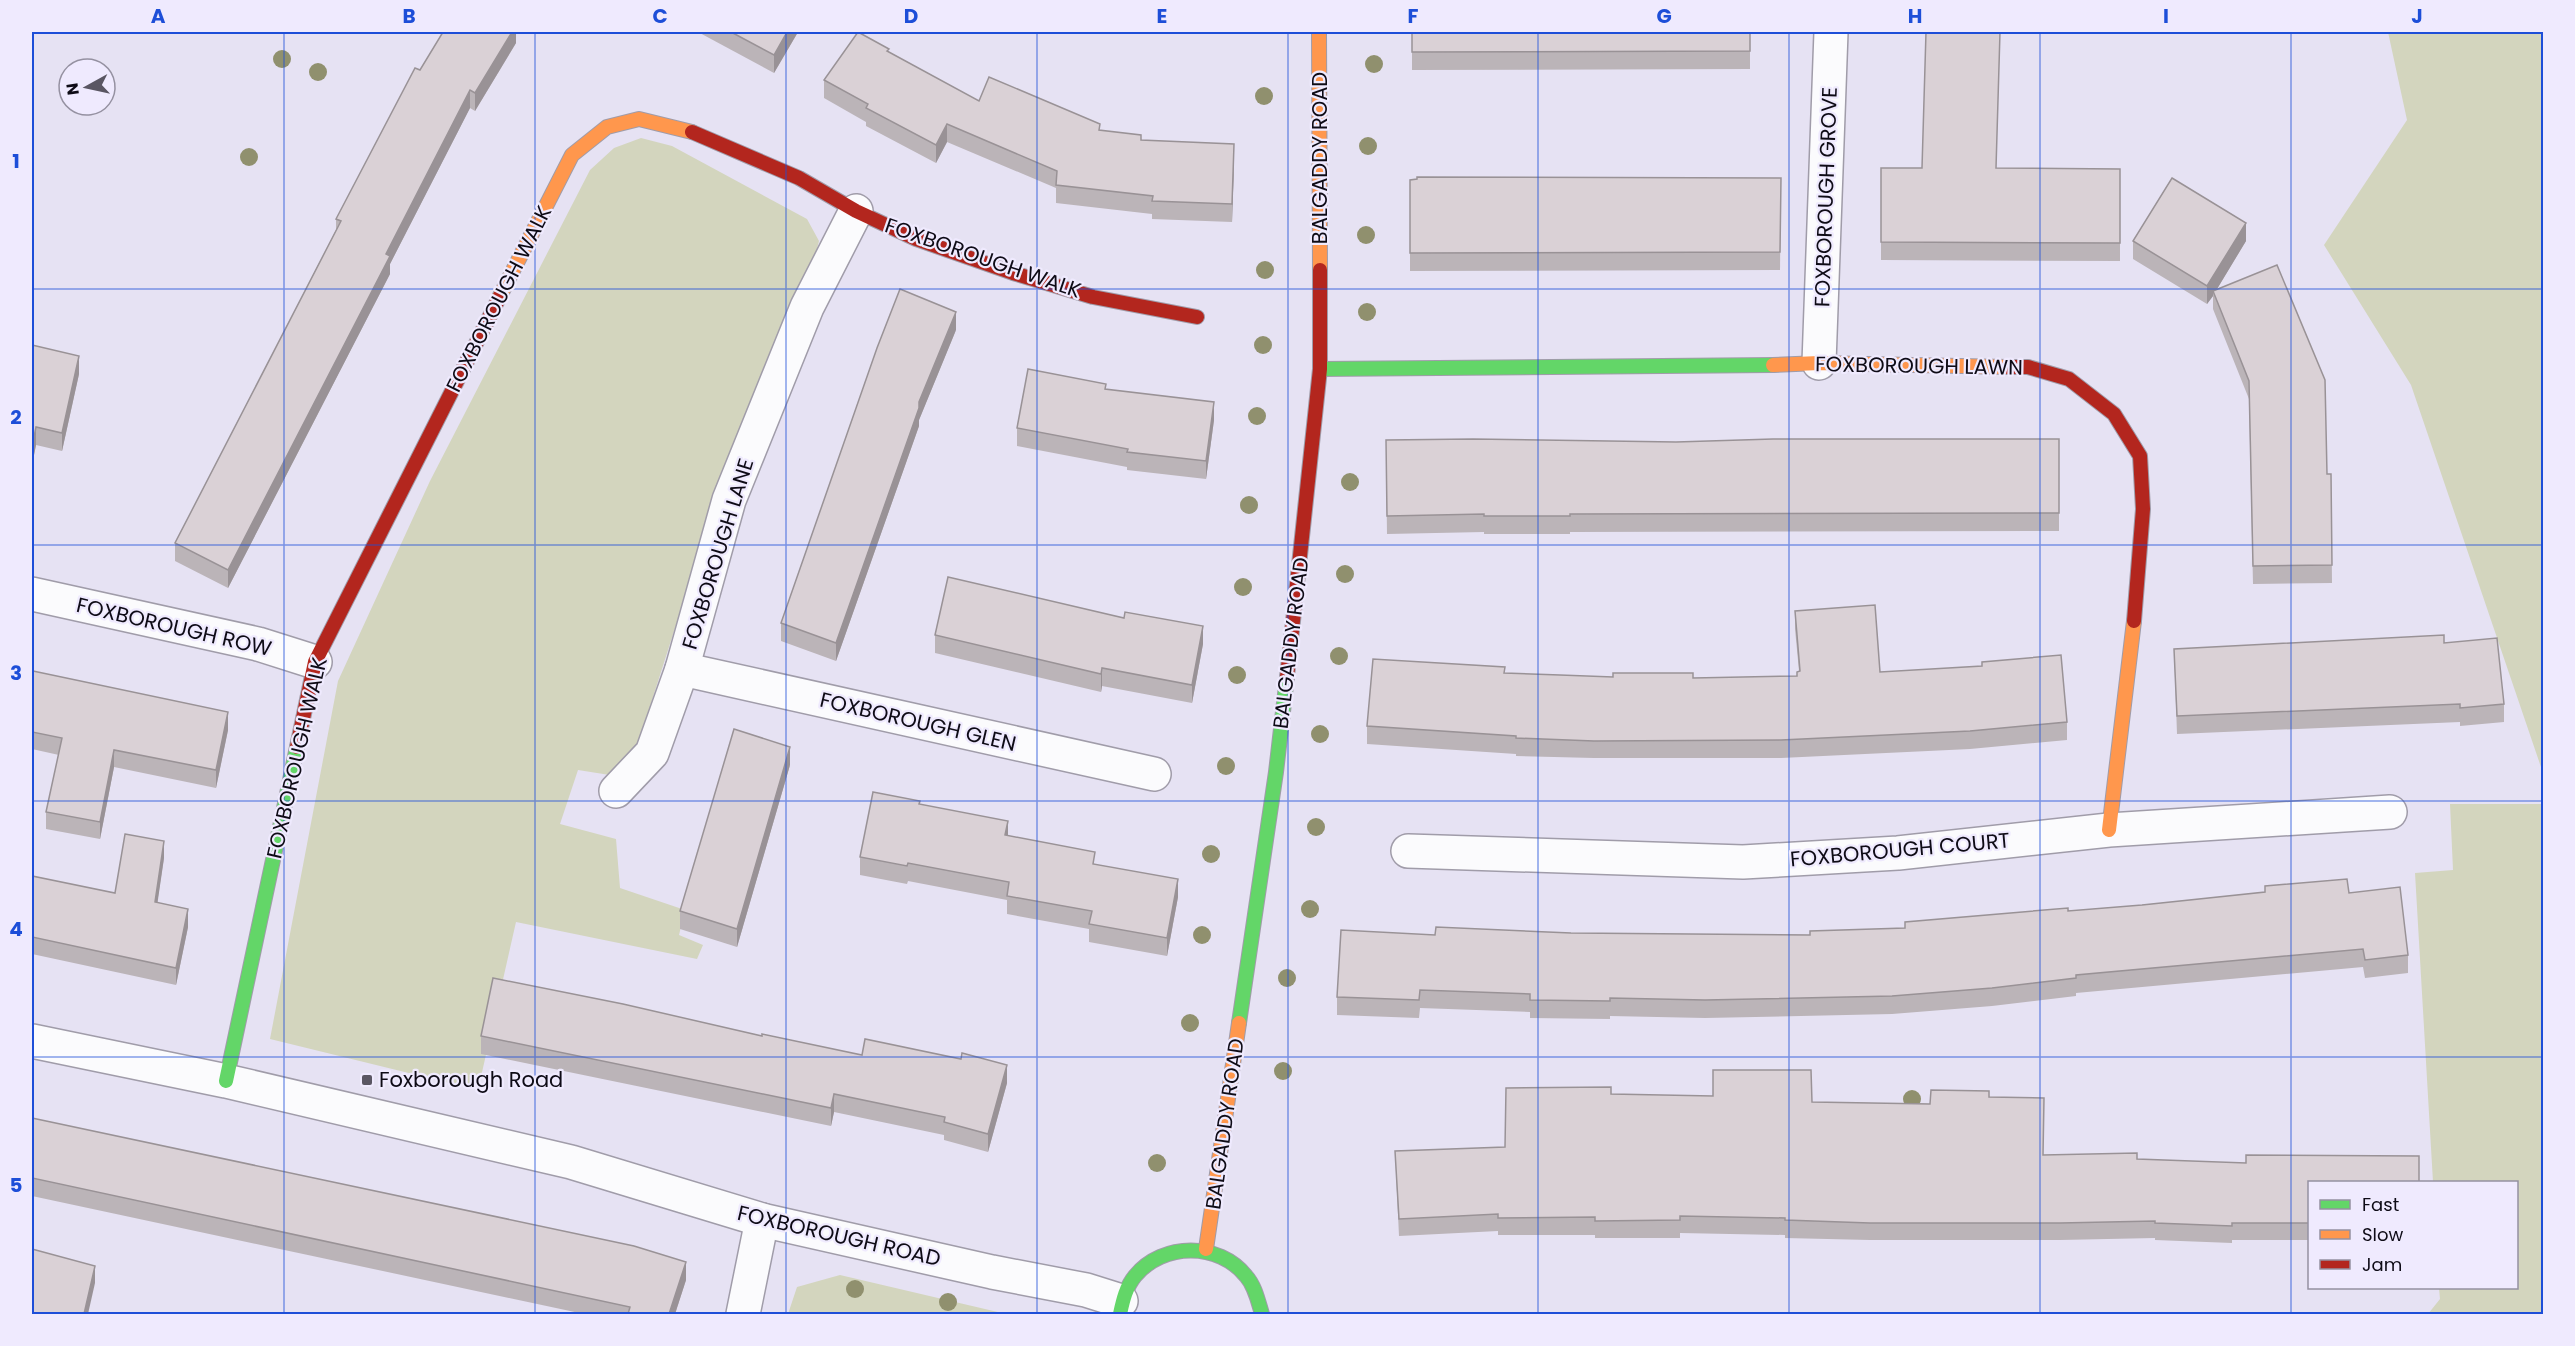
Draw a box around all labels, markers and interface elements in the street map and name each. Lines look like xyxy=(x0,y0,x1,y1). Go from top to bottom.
text: A xyxy=(151,2,166,30)
text: B xyxy=(402,2,416,30)
text: C xyxy=(652,2,668,30)
text: D xyxy=(904,2,918,30)
text: E xyxy=(1157,2,1167,30)
text: F xyxy=(1408,2,1419,30)
text: G xyxy=(1656,2,1672,30)
text: H xyxy=(1908,2,1922,30)
text: I xyxy=(2163,2,2169,30)
text: J xyxy=(2411,2,2423,30)
north arrow xyxy=(57,57,117,117)
street label: BALGADDY ROAD xyxy=(1305,72,1334,244)
text: N xyxy=(60,81,85,97)
street label: FOXBOROUGH GROVE xyxy=(1807,87,1844,307)
text: 1 xyxy=(12,147,20,175)
street label: FOXBOROUGH WALK xyxy=(439,200,558,397)
street label: FOXBOROUGH WALK xyxy=(881,210,1086,305)
street label: FOXBOROUGH LAWN xyxy=(1815,349,2023,382)
text: 2 xyxy=(10,403,22,431)
street label: FOXBOROUGH LANE xyxy=(675,455,760,653)
street label: BALGADDY ROAD xyxy=(1266,556,1315,730)
street label: FOXBOROUGH ROW xyxy=(74,590,275,663)
street label: FOXBOROUGH WALK xyxy=(259,654,334,861)
text: 3 xyxy=(10,659,22,687)
street label: FOXBOROUGH GLEN xyxy=(817,685,1019,758)
street label: FOXBOROUGH COURT xyxy=(1789,825,2011,874)
text: 4 xyxy=(9,915,23,943)
street label: BALGADDY ROAD xyxy=(1198,1037,1251,1211)
place label: Foxborough Road xyxy=(379,1065,563,1094)
marker: Foxborough Road xyxy=(360,1073,374,1087)
text: 5 xyxy=(10,1171,23,1199)
legend xyxy=(2308,1181,2518,1289)
text: Fast xyxy=(2362,1192,2399,1217)
street label: FOXBOROUGH ROAD xyxy=(735,1198,944,1273)
text: Slow xyxy=(2362,1222,2404,1247)
text: Jam xyxy=(2362,1252,2402,1277)

